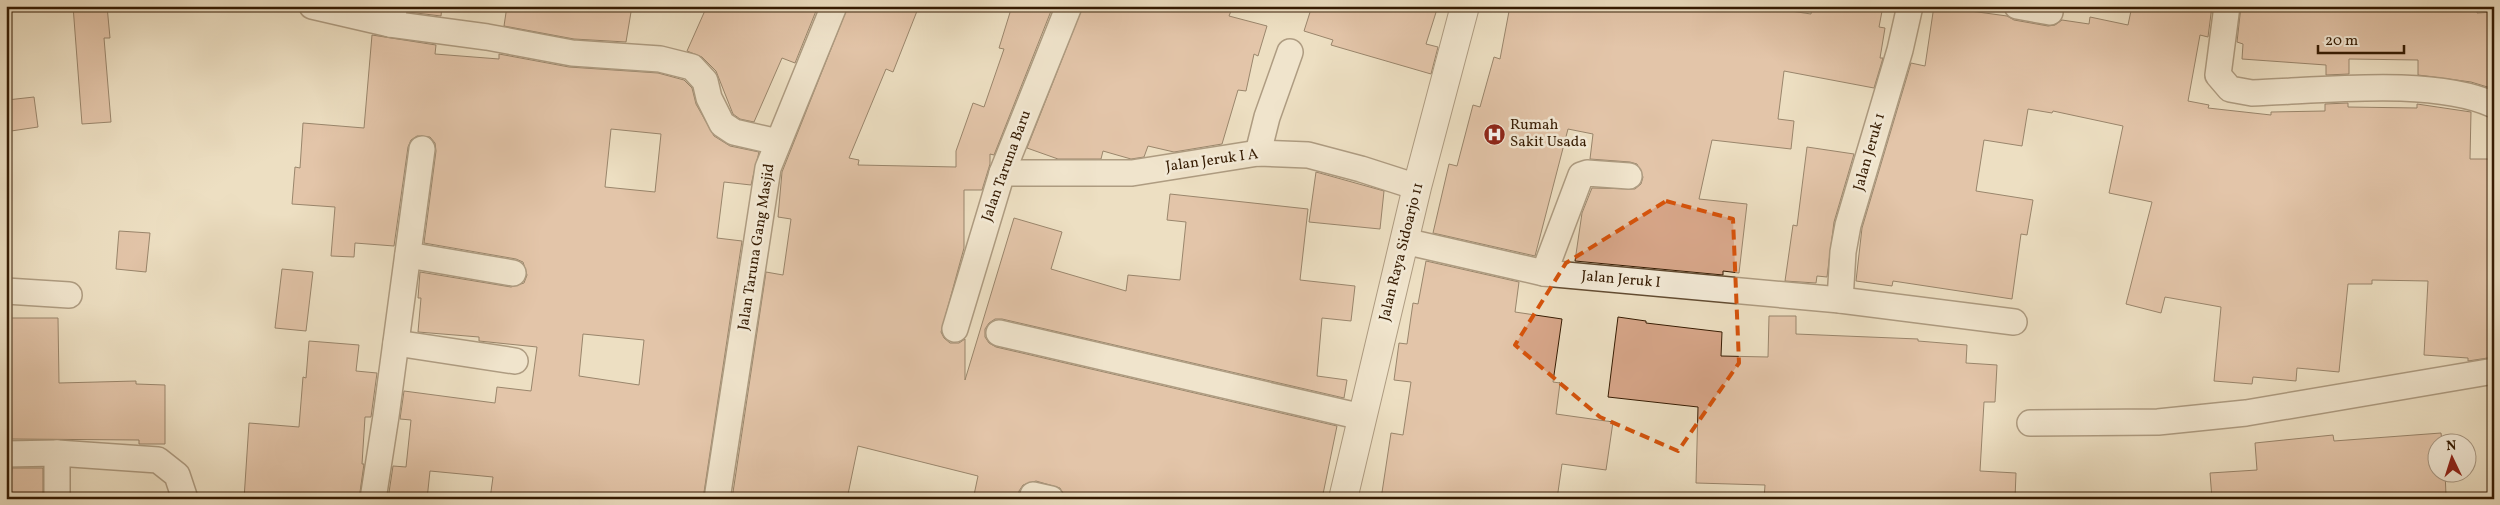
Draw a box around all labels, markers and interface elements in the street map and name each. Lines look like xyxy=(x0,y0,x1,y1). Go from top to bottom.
scale bar xyxy=(2318,22,2404,54)
text: 20 m xyxy=(2325,31,2358,52)
street label: Jalan Taruna Baru xyxy=(977,107,1037,225)
street label: Jalan Jeruk 1 xyxy=(1849,111,1891,193)
place label: Rumah Sakit Usada xyxy=(1510,115,1587,153)
hospital icon: Rumah Sakit Usada xyxy=(1482,122,1506,146)
street label: Jalan Jeruk I A xyxy=(1164,144,1260,178)
street label: Jalan Taruna Gang Masjid xyxy=(733,162,781,332)
street label: Jalan Raya Sidoarjo 11 xyxy=(1375,181,1429,323)
street label: Jalan Jeruk I xyxy=(1580,266,1662,294)
north arrow xyxy=(2428,432,2478,482)
text: N xyxy=(2445,437,2457,456)

